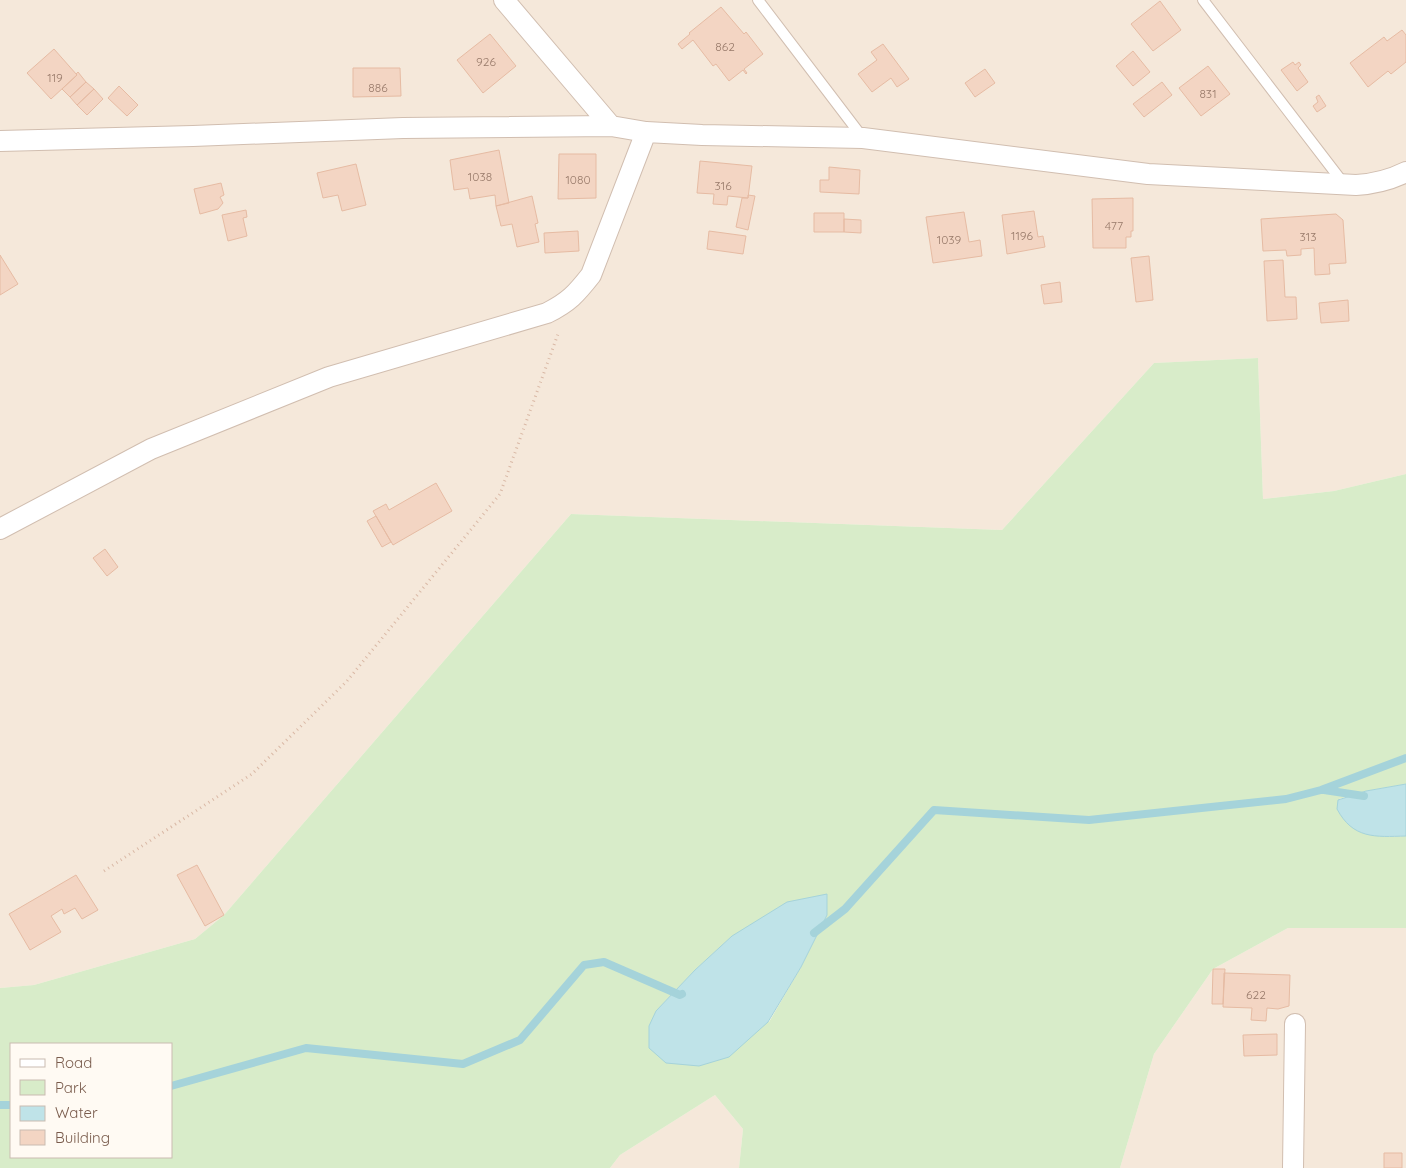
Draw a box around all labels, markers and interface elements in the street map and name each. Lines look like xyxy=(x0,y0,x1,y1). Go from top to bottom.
house number: 862 xyxy=(715,39,735,54)
house number: 926 xyxy=(476,54,496,69)
house number: 119 xyxy=(47,70,63,85)
house number: 886 xyxy=(368,80,388,95)
house number: 831 xyxy=(1199,86,1217,101)
house number: 1038 xyxy=(468,169,492,184)
house number: 1080 xyxy=(565,172,591,187)
house number: 316 xyxy=(714,178,732,193)
house number: 477 xyxy=(1105,218,1123,233)
house number: 1196 xyxy=(1011,228,1034,243)
house number: 313 xyxy=(1299,229,1317,244)
house number: 1039 xyxy=(937,232,962,247)
house number: 622 xyxy=(1246,987,1266,1002)
legend xyxy=(10,1043,172,1158)
text: Road xyxy=(55,1053,92,1072)
text: Park xyxy=(55,1078,87,1097)
text: Water xyxy=(55,1103,98,1122)
text: Building xyxy=(55,1128,110,1147)

